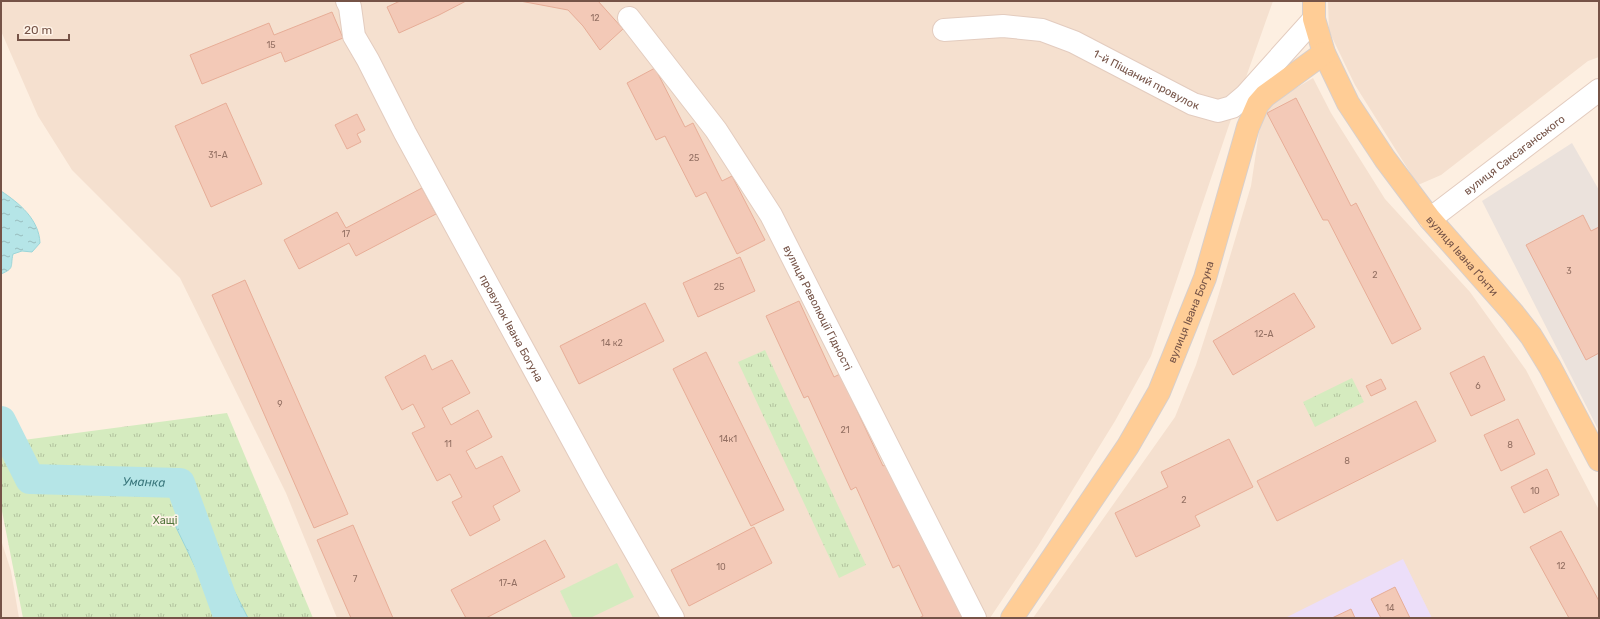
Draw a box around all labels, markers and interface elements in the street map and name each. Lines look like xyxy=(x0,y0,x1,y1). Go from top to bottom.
house number: 12 xyxy=(590,13,600,23)
scale bar xyxy=(18,16,69,42)
text: 20 m xyxy=(24,23,52,37)
house number: 15 xyxy=(266,40,276,50)
street label: 1-й Піщаний провулок xyxy=(1091,47,1201,112)
street label: вулиця Саксаганського xyxy=(1461,112,1568,198)
house number: 31-А xyxy=(208,150,228,160)
house number: 25 xyxy=(689,153,699,163)
street label: вулиця Івана Ґонти xyxy=(1423,213,1501,299)
house number: 17 xyxy=(342,229,351,239)
street label: вулиця Революції Гідності xyxy=(780,243,855,373)
street label: вулиця Івана Богуна xyxy=(1165,260,1217,365)
house number: 3 xyxy=(1566,266,1572,276)
house number: 2 xyxy=(1372,270,1378,280)
street label: провулок Івана Богуна xyxy=(477,273,546,384)
house number: 25 xyxy=(714,282,724,292)
house number: 12-А xyxy=(1254,329,1274,339)
house number: 14 к2 xyxy=(601,338,623,348)
house number: 6 xyxy=(1475,381,1481,391)
house number: 9 xyxy=(277,399,283,409)
house number: 21 xyxy=(840,425,850,435)
house number: 14к1 xyxy=(719,434,737,444)
house number: 11 xyxy=(444,439,452,449)
house number: 8 xyxy=(1507,440,1513,450)
house number: 8 xyxy=(1344,456,1350,466)
water label: Уманка xyxy=(123,474,166,490)
house number: 10 xyxy=(1530,486,1540,496)
house number: 2 xyxy=(1181,495,1187,505)
park label: Хащі xyxy=(153,514,177,527)
house number: 12 xyxy=(1556,561,1566,571)
house number: 10 xyxy=(716,562,726,572)
house number: 7 xyxy=(353,574,358,584)
house number: 17-А xyxy=(499,578,517,588)
house number: 14 xyxy=(1385,603,1395,613)

